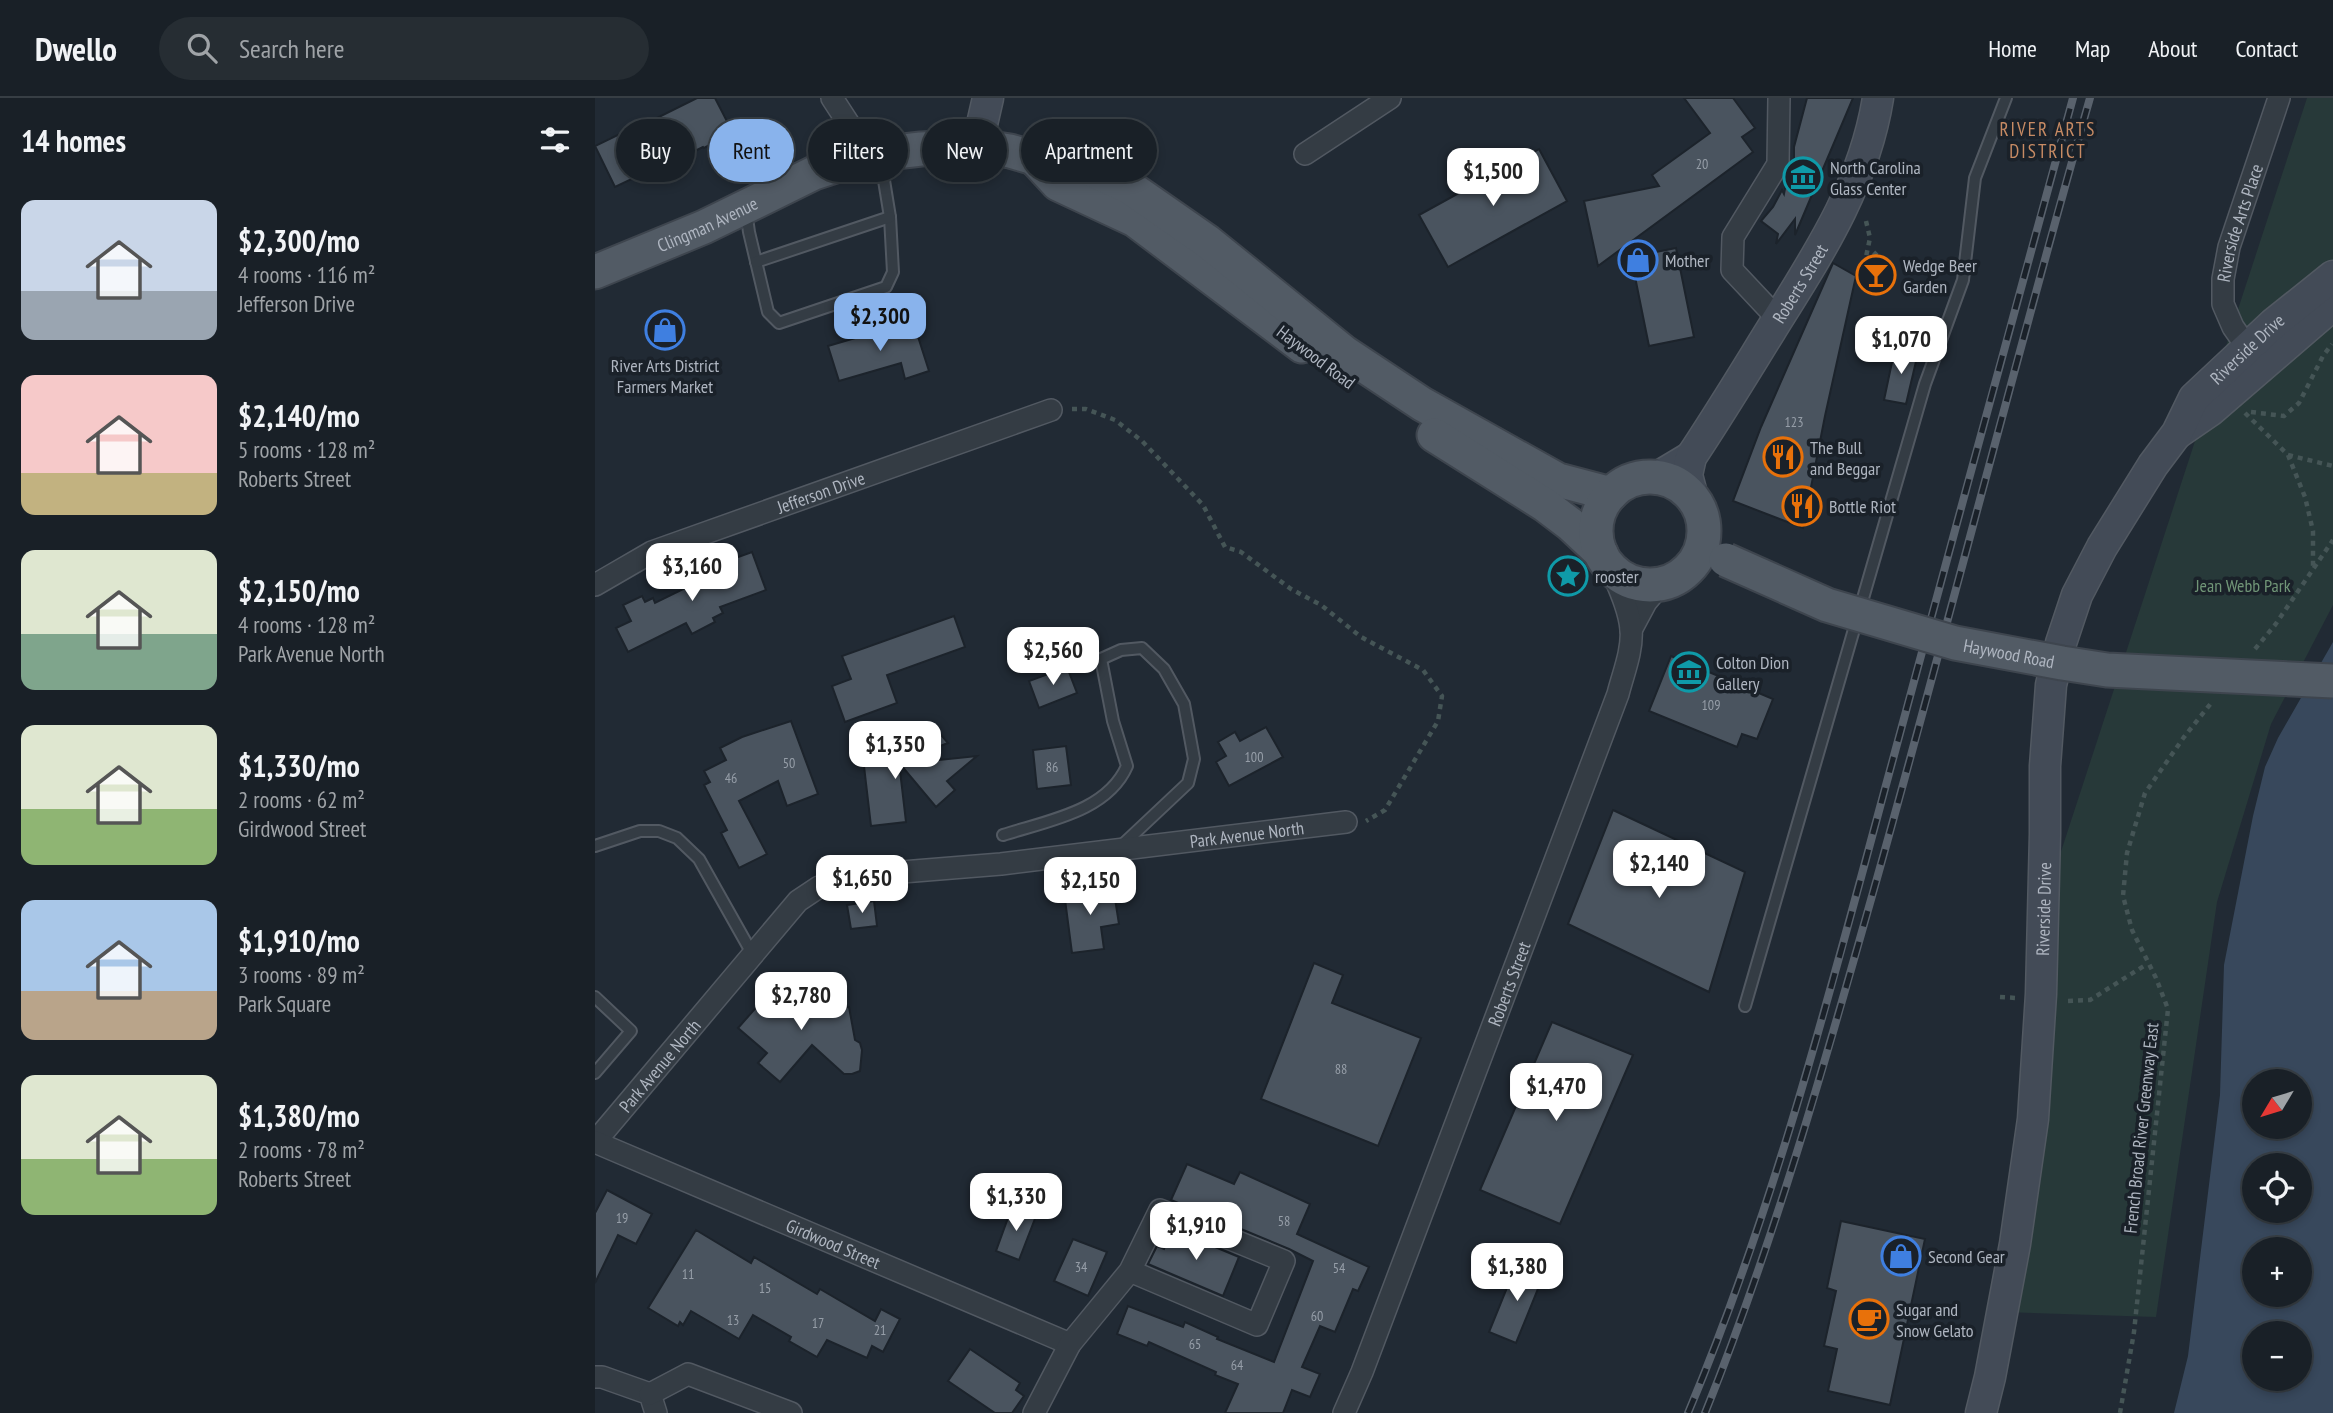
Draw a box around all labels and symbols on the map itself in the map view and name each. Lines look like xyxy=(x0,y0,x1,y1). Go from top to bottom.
district label: RIVER ARTS DISTRICT xyxy=(2000,117,2096,163)
pin: $1,500 xyxy=(1436,148,1550,208)
house number: 20 xyxy=(1696,155,1708,173)
museum icon: North Carolina Glass Center xyxy=(1782,156,1824,198)
place label: North Carolina Glass Center xyxy=(1830,156,1921,200)
street label: Riverside Arts Place xyxy=(2211,161,2268,284)
street label: Clingman Avenue xyxy=(654,191,761,257)
shop icon: Mother xyxy=(1617,239,1659,281)
street label: Roberts Street xyxy=(1767,240,1832,327)
place label: Mother xyxy=(1665,249,1710,272)
bar icon: Wedge Beer Garden xyxy=(1855,254,1897,296)
place label: Wedge Beer Garden xyxy=(1903,254,1977,298)
pin: $2,300 xyxy=(823,294,937,353)
street label: Riverside Drive xyxy=(2205,308,2289,389)
shop icon: River Arts District Farmers Market xyxy=(644,309,686,351)
pin: $1,070 xyxy=(1844,316,1958,376)
street label: Haywood Road xyxy=(1272,320,1360,394)
place label: River Arts District Farmers Market xyxy=(611,354,719,398)
house number: 123 xyxy=(1785,413,1803,431)
restaurant icon: The Bull and Beggar xyxy=(1762,436,1804,478)
place label: The Bull and Beggar xyxy=(1810,436,1880,480)
street label: Jefferson Drive xyxy=(773,466,868,518)
restaurant icon: Bottle Riot xyxy=(1781,485,1823,527)
place label: Bottle Riot xyxy=(1829,495,1896,518)
pin: $3,160 xyxy=(635,544,749,603)
place icon: rooster xyxy=(1547,555,1589,597)
place label: rooster xyxy=(1595,565,1639,588)
park label: Jean Webb Park xyxy=(2194,574,2291,597)
pin: $2,560 xyxy=(996,628,1110,687)
street label: Haywood Road xyxy=(1962,633,2056,673)
museum icon: Colton Dion Gallery xyxy=(1668,651,1710,693)
place label: Colton Dion Gallery xyxy=(1716,651,1789,695)
house number: 109 xyxy=(1702,696,1720,714)
pin: $1,350 xyxy=(838,722,952,781)
house number: 100 xyxy=(1245,748,1263,766)
house number: 50 xyxy=(783,754,795,772)
house number: 86 xyxy=(1046,758,1058,776)
house number: 46 xyxy=(725,769,737,787)
street label: Park Avenue North xyxy=(1188,816,1305,852)
pin: $2,140 xyxy=(1602,840,1716,900)
pin: $1,650 xyxy=(805,856,919,915)
pin: $2,150 xyxy=(1033,858,1147,917)
street label: Riverside Drive xyxy=(2030,862,2056,956)
street label: Roberts Street xyxy=(1482,938,1535,1029)
pin: $2,780 xyxy=(744,972,858,1032)
street label: Park Avenue North xyxy=(614,1014,705,1117)
street label: French Broad River Greenway East xyxy=(2118,1021,2164,1235)
house number: 88 xyxy=(1335,1060,1347,1078)
pin: $1,470 xyxy=(1499,1063,1613,1123)
north arrow xyxy=(2242,1069,2312,1139)
pin: $1,330 xyxy=(959,1174,1073,1233)
pin: $1,910 xyxy=(1139,1202,1253,1262)
house number: 19 xyxy=(616,1209,628,1227)
house number: 58 xyxy=(1278,1212,1290,1230)
street label: Girdwood Street xyxy=(783,1213,884,1274)
shop icon: Second Gear xyxy=(1880,1235,1922,1277)
pin: $1,380 xyxy=(1460,1244,1574,1303)
place label: Second Gear xyxy=(1928,1245,2005,1268)
house number: 34 xyxy=(1075,1258,1088,1276)
house number: 54 xyxy=(1333,1259,1346,1277)
house number: 11 xyxy=(682,1265,694,1283)
house number: 15 xyxy=(759,1279,771,1297)
cafe icon: Sugar and Snow Gelato xyxy=(1848,1298,1890,1340)
place label: Sugar and Snow Gelato xyxy=(1896,1298,1974,1342)
house number: 60 xyxy=(1311,1307,1323,1325)
house number: 13 xyxy=(727,1311,739,1329)
house number: 17 xyxy=(812,1314,824,1332)
house number: 21 xyxy=(874,1321,886,1339)
house number: 65 xyxy=(1189,1335,1201,1353)
house number: 64 xyxy=(1231,1356,1244,1374)

